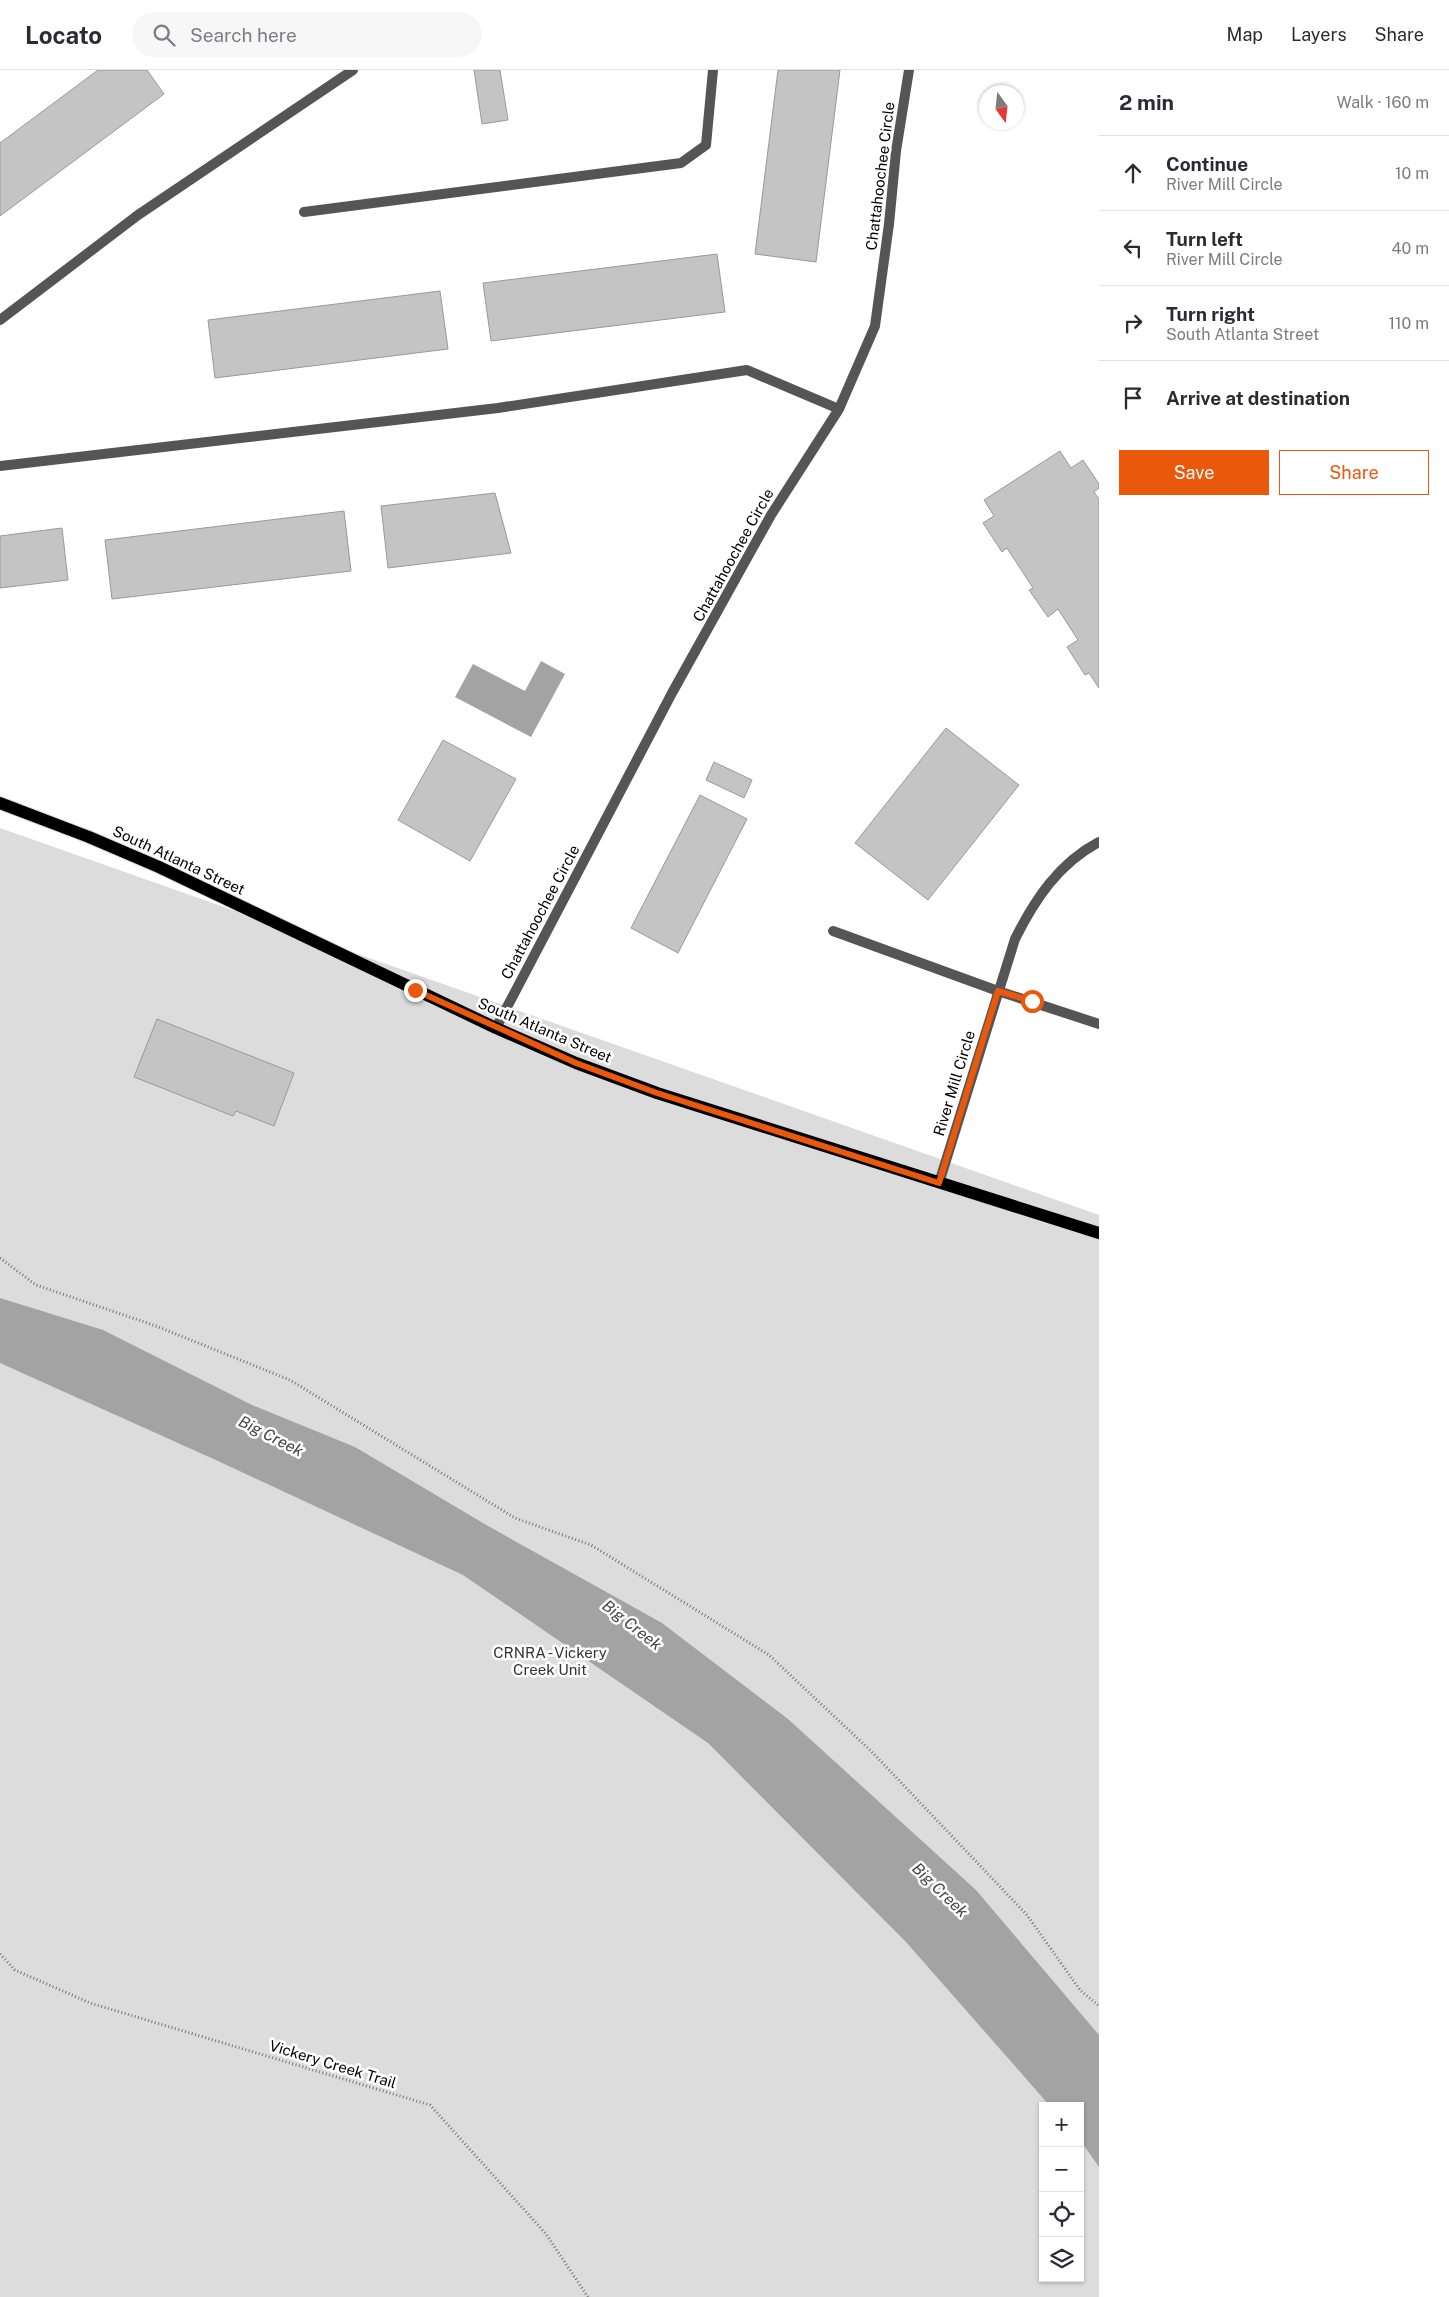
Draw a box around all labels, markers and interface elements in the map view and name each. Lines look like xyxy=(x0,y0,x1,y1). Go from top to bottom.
search box xyxy=(132,12,482,57)
text: Locato xyxy=(25,21,102,49)
icon: search xyxy=(150,21,178,49)
text: Search here xyxy=(190,24,297,46)
text: Map xyxy=(1227,24,1263,45)
text: Layers xyxy=(1291,24,1347,45)
text: Share xyxy=(1375,24,1424,45)
north arrow xyxy=(979,85,1024,130)
text: 2 min xyxy=(1119,90,1174,115)
text: Walk · 160 m xyxy=(1337,93,1429,112)
street label: Chattahoochee Circle xyxy=(862,101,898,251)
text: Continue xyxy=(1166,153,1248,175)
icon: ahead xyxy=(1119,159,1147,187)
text: 10 m xyxy=(1395,164,1429,183)
text: River Mill Circle xyxy=(1166,175,1283,194)
text: Turn left xyxy=(1166,228,1243,250)
icon: left xyxy=(1119,234,1147,262)
text: 40 m xyxy=(1391,239,1429,258)
text: River Mill Circle xyxy=(1166,250,1283,269)
text: Turn right xyxy=(1166,303,1255,325)
icon: right xyxy=(1119,309,1147,337)
text: 110 m xyxy=(1388,314,1429,333)
text: South Atlanta Street xyxy=(1166,325,1319,344)
icon: arrive xyxy=(1119,384,1147,412)
text: Arrive at destination xyxy=(1166,387,1350,409)
button: Save xyxy=(1119,450,1269,495)
button: Share xyxy=(1279,450,1429,495)
street label: Chattahoochee Circle xyxy=(689,485,777,625)
street label: South Atlanta Street xyxy=(110,822,248,898)
street label: Chattahoochee Circle xyxy=(497,842,583,982)
route end xyxy=(404,979,427,1002)
route start xyxy=(1021,990,1044,1013)
street label: South Atlanta Street xyxy=(476,994,615,1066)
street label: River Mill Circle xyxy=(930,1028,978,1138)
water label: Big Creek xyxy=(235,1412,307,1461)
water label: Big Creek xyxy=(598,1596,666,1654)
park label: CRNRA - Vickery Creek Unit xyxy=(493,1644,607,1678)
water label: Big Creek xyxy=(908,1859,972,1921)
street label: Vickery Creek Trail xyxy=(267,2037,399,2091)
map controls xyxy=(1039,2102,1084,2282)
button: + xyxy=(1039,2102,1084,2147)
button: − xyxy=(1039,2147,1084,2192)
button: locate xyxy=(1039,2192,1084,2237)
button: layers xyxy=(1039,2237,1084,2282)

